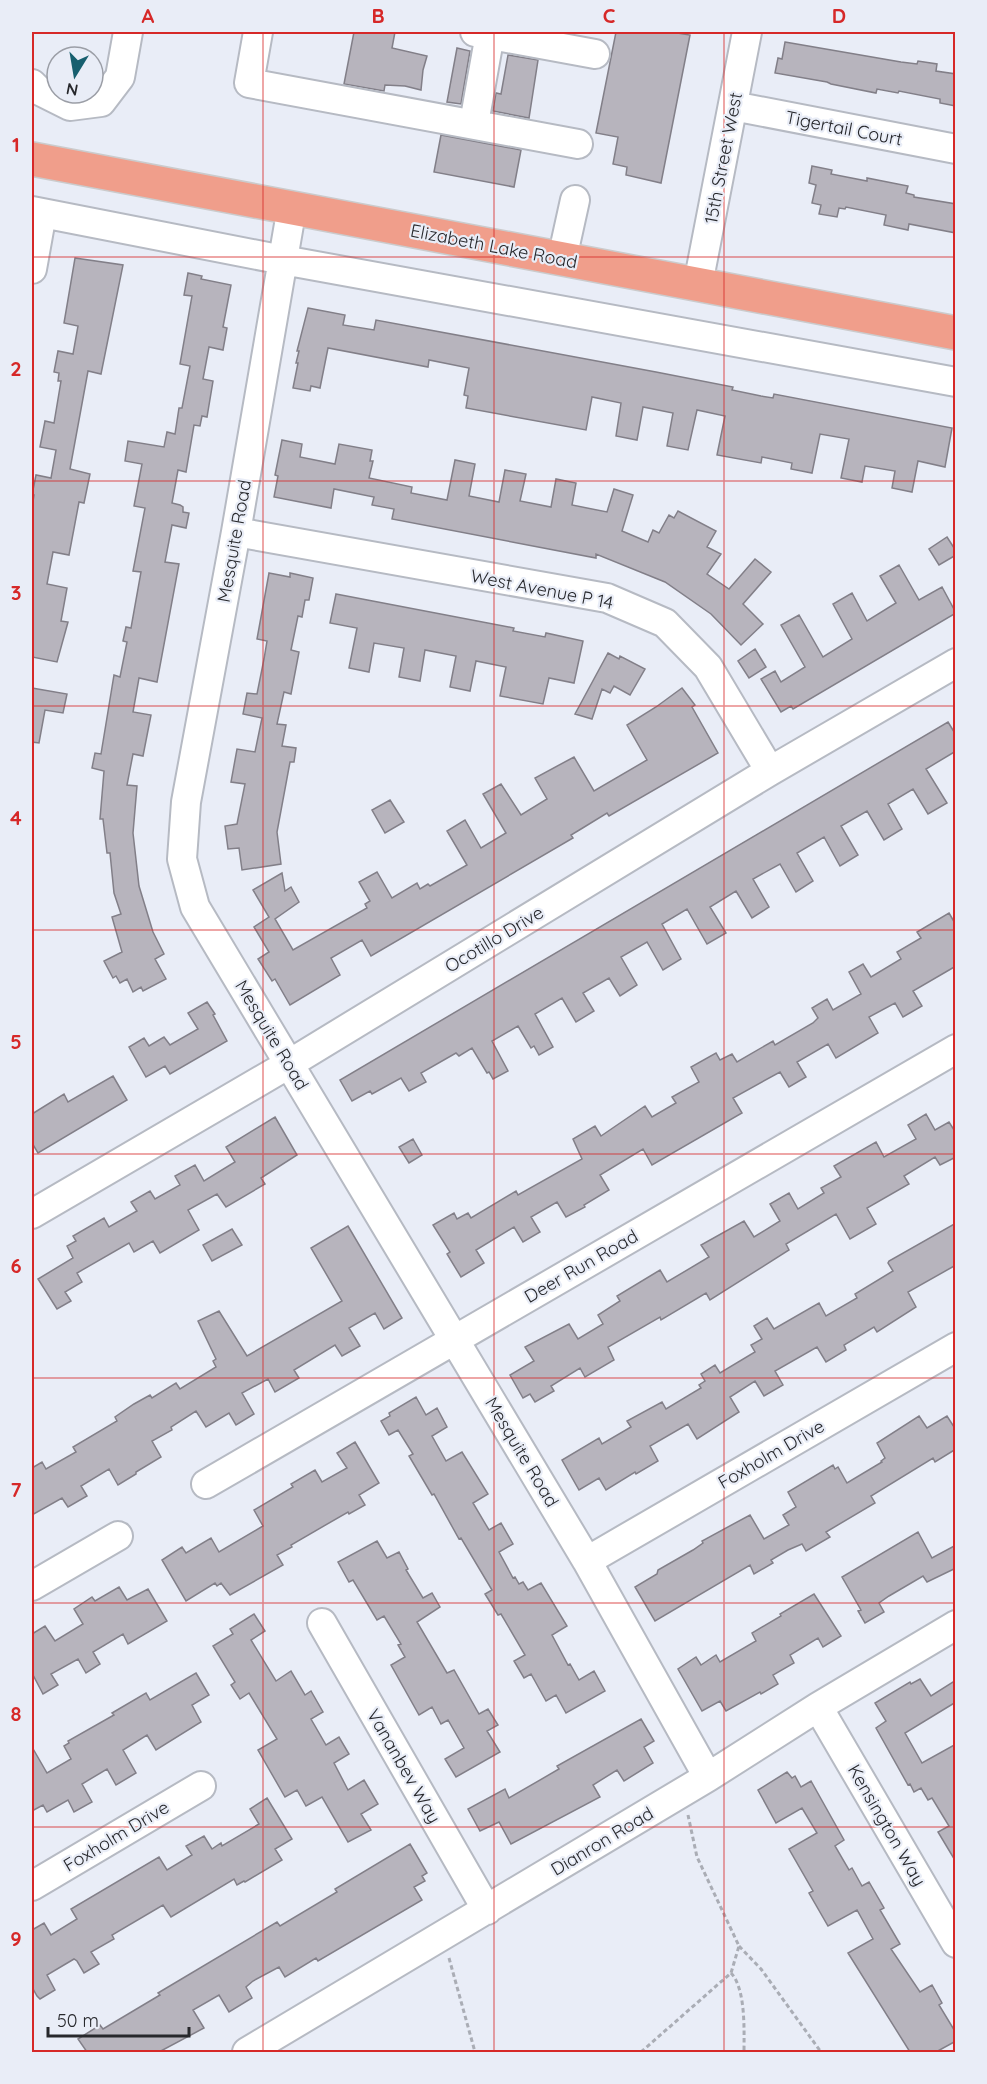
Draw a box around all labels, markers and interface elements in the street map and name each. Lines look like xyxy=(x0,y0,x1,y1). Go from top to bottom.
text: A xyxy=(142,3,155,28)
text: B xyxy=(371,3,385,28)
text: C xyxy=(603,3,616,28)
text: D xyxy=(832,3,846,28)
north arrow xyxy=(45,45,105,105)
text: N xyxy=(64,79,80,101)
street label: 15th Street West xyxy=(699,90,747,226)
street label: Tigertail Court xyxy=(784,105,904,151)
text: 1 xyxy=(12,132,20,157)
street label: Elizabeth Lake Road xyxy=(409,219,579,273)
text: 2 xyxy=(10,356,22,381)
street label: Mesquite Road xyxy=(212,478,256,604)
street label: West Avenue P 14 xyxy=(469,564,615,614)
text: 3 xyxy=(11,580,21,605)
text: 4 xyxy=(10,805,22,830)
street label: Ocotillo Drive xyxy=(440,900,548,978)
street label: Mesquite Road xyxy=(230,976,314,1094)
text: 5 xyxy=(10,1029,22,1054)
street label: Deer Run Road xyxy=(520,1224,642,1308)
text: 6 xyxy=(10,1253,22,1278)
street label: Mesquite Road xyxy=(480,1393,564,1511)
street label: Foxholm Drive xyxy=(714,1414,828,1494)
text: 7 xyxy=(11,1477,22,1502)
text: 8 xyxy=(11,1701,22,1726)
street label: Vananbev Way xyxy=(362,1705,446,1827)
street label: Kensington Way xyxy=(843,1760,931,1890)
street label: Foxholm Drive xyxy=(59,1795,173,1877)
street label: Dianron Road xyxy=(547,1801,657,1881)
text: 9 xyxy=(10,1926,22,1951)
scale bar xyxy=(48,2000,189,2038)
text: 50 m xyxy=(57,2009,99,2032)

